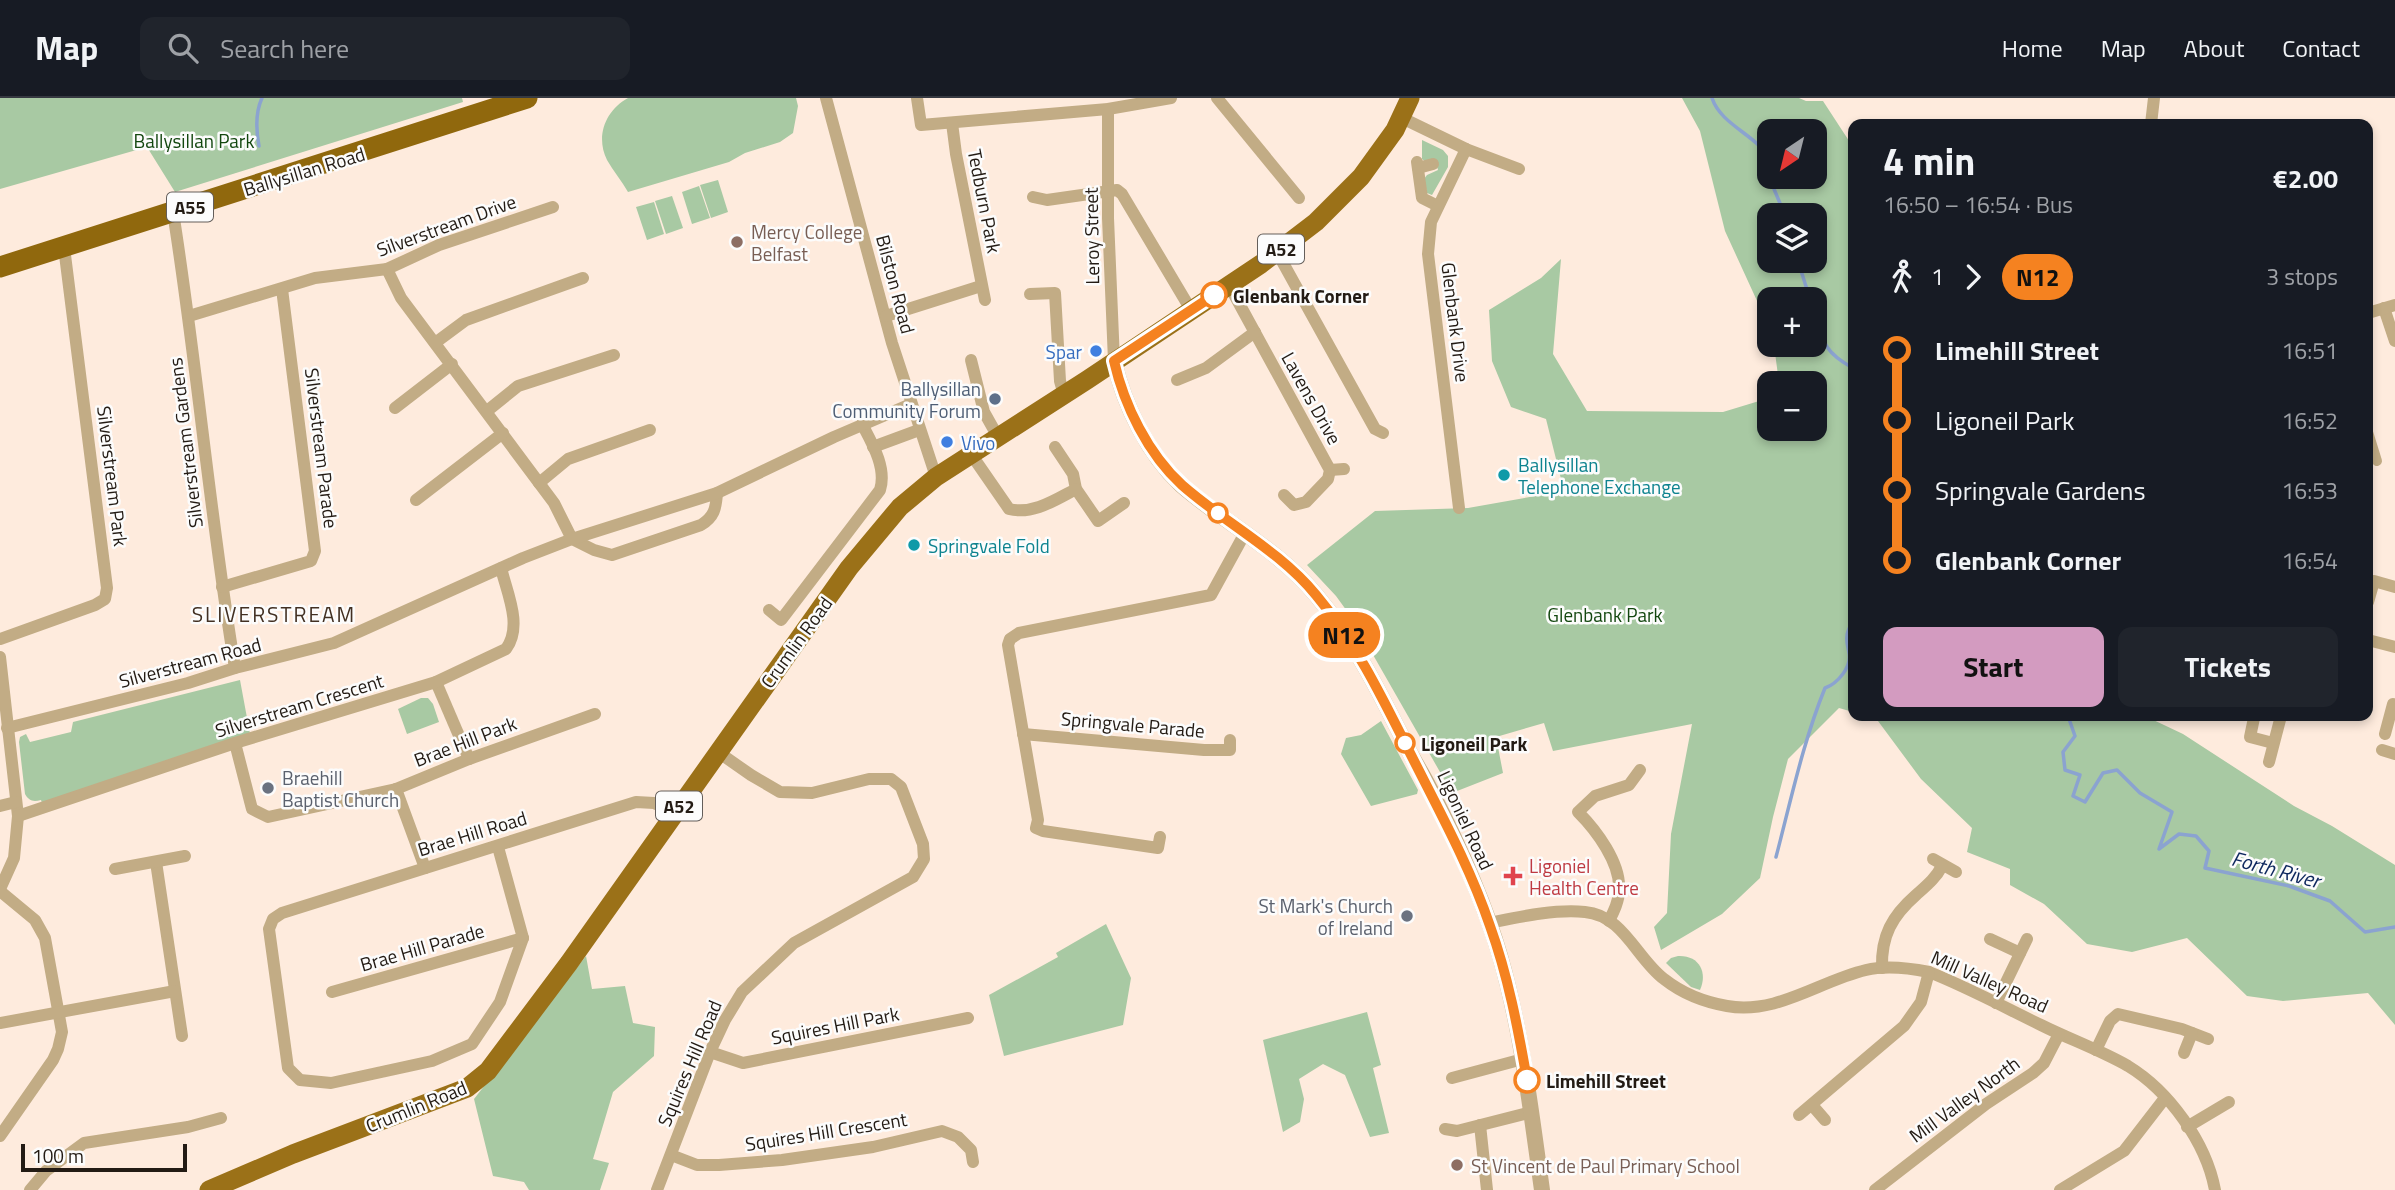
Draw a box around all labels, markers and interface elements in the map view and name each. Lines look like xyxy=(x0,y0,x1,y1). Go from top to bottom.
search box xyxy=(140,17,630,80)
text: Map xyxy=(35,23,98,73)
icon: search xyxy=(164,29,202,67)
text: Search here xyxy=(220,29,349,68)
text: Home xyxy=(2002,30,2063,66)
text: Map xyxy=(2101,30,2146,66)
text: About xyxy=(2184,30,2244,66)
text: Contact xyxy=(2282,30,2360,66)
north arrow xyxy=(1757,119,1827,189)
map controls xyxy=(1757,119,1827,441)
park label: Ballysillan Park xyxy=(133,126,255,155)
text: 4 min xyxy=(1883,132,1975,190)
street label: Ballysillan Road xyxy=(240,139,368,203)
street label: Tedburn Park xyxy=(961,147,1009,255)
text: €2.00 xyxy=(2273,159,2338,198)
street label: Silverstream Drive xyxy=(372,186,520,264)
street label: Leroy Street xyxy=(1076,187,1106,285)
text: 16:50 – 16:54 · Bus xyxy=(1883,187,2073,222)
road number: A55 xyxy=(167,192,213,222)
button: layers xyxy=(1757,203,1827,273)
place label: Mercy College Belfast xyxy=(751,217,862,268)
street label: Bilston Road xyxy=(869,231,923,337)
marker: Mercy College Belfast xyxy=(729,234,745,250)
road number: A52 xyxy=(1258,234,1304,264)
icon: walk xyxy=(1883,258,1921,296)
icon: forward xyxy=(1954,258,1992,296)
text: 1 xyxy=(1931,259,1944,294)
text: N12 xyxy=(2016,259,2059,295)
text: 3 stops xyxy=(2266,259,2338,294)
street label: Glenbank Drive xyxy=(1434,260,1478,384)
place label: Glenbank Corner xyxy=(1233,281,1369,310)
marker: Glenbank Corner xyxy=(1201,282,1227,308)
button: + xyxy=(1757,287,1827,357)
text: Limehill Street xyxy=(1935,331,2099,370)
text: 16:51 xyxy=(2281,333,2338,368)
place label: Spar xyxy=(1046,337,1082,366)
marker: Spar xyxy=(1088,343,1104,359)
street label: Lavens Drive xyxy=(1275,346,1349,450)
street label: Silverstream Gardens xyxy=(160,356,210,530)
street label: Silverstream Parade xyxy=(298,366,346,530)
button: − xyxy=(1757,371,1827,441)
place label: Ballysillan Community Forum xyxy=(832,374,981,425)
marker: Ballysillan Community Forum xyxy=(987,391,1003,407)
text: Ligoneil Park xyxy=(1935,401,2075,440)
text: 16:52 xyxy=(2281,403,2338,438)
street label: Silverstream Park xyxy=(90,404,136,548)
place label: Vivo xyxy=(961,428,995,457)
marker: Vivo xyxy=(939,434,955,450)
place label: Ballysillan Telephone Exchange xyxy=(1518,450,1681,501)
marker: Ballysillan Telephone Exchange xyxy=(1496,467,1512,483)
text: Springvale Gardens xyxy=(1935,471,2146,510)
text: 16:53 xyxy=(2281,473,2338,508)
unlabelled marker xyxy=(1208,503,1228,523)
place label: Springvale Fold xyxy=(928,531,1050,560)
marker: Springvale Fold xyxy=(906,537,922,553)
text: Glenbank Corner xyxy=(1935,541,2121,580)
text: 16:54 xyxy=(2281,543,2338,578)
street label: Crumlin Road xyxy=(753,590,839,694)
district label: SLIVERSTREAM xyxy=(192,598,356,630)
park label: Glenbank Park xyxy=(1547,600,1663,629)
line badge: N12 xyxy=(1304,612,1384,658)
text: N12 xyxy=(1322,617,1366,653)
button: Start xyxy=(1883,627,2104,707)
button: Tickets xyxy=(2118,627,2338,707)
street label: Silverstream Road xyxy=(116,629,264,695)
street label: Silverstream Crescent xyxy=(211,665,387,744)
street label: Springvale Parade xyxy=(1060,703,1206,745)
street label: Brae Hill Park xyxy=(409,708,521,774)
place label: Ligoneil Park xyxy=(1421,729,1527,758)
marker: Ligoneil Park xyxy=(1395,733,1415,753)
place label: Braehill Baptist Church xyxy=(282,763,399,814)
street label: Ligoniel Road xyxy=(1430,766,1502,874)
marker: Braehill Baptist Church xyxy=(260,780,276,796)
road number: A52 xyxy=(656,792,702,820)
street label: Brae Hill Road xyxy=(414,803,530,863)
water label: Forth River xyxy=(2228,842,2326,897)
place label: Ligoniel Health Centre xyxy=(1529,851,1639,902)
marker: Ligoniel Health Centre xyxy=(1503,866,1523,886)
place label: St Mark's Church of Ireland xyxy=(1258,891,1393,942)
marker: St Mark's Church of Ireland xyxy=(1399,908,1415,924)
street label: Brae Hill Parade xyxy=(357,915,487,979)
street label: Mill Valley Road xyxy=(1927,942,2053,1020)
street label: Squires Hill Road xyxy=(649,995,729,1131)
street label: Squires Hill Park xyxy=(768,998,902,1052)
street label: Mill Valley North xyxy=(1903,1049,2025,1149)
place label: Limehill Street xyxy=(1546,1066,1666,1095)
marker: Limehill Street xyxy=(1514,1067,1540,1093)
street label: Crumlin Road xyxy=(361,1073,471,1139)
street label: Squires Hill Crescent xyxy=(743,1104,909,1158)
scale bar xyxy=(21,1141,187,1173)
text: 100 m xyxy=(32,1141,84,1170)
place label: St Vincent de Paul Primary School xyxy=(1471,1151,1740,1180)
marker: St Vincent de Paul Primary School xyxy=(1449,1157,1465,1173)

